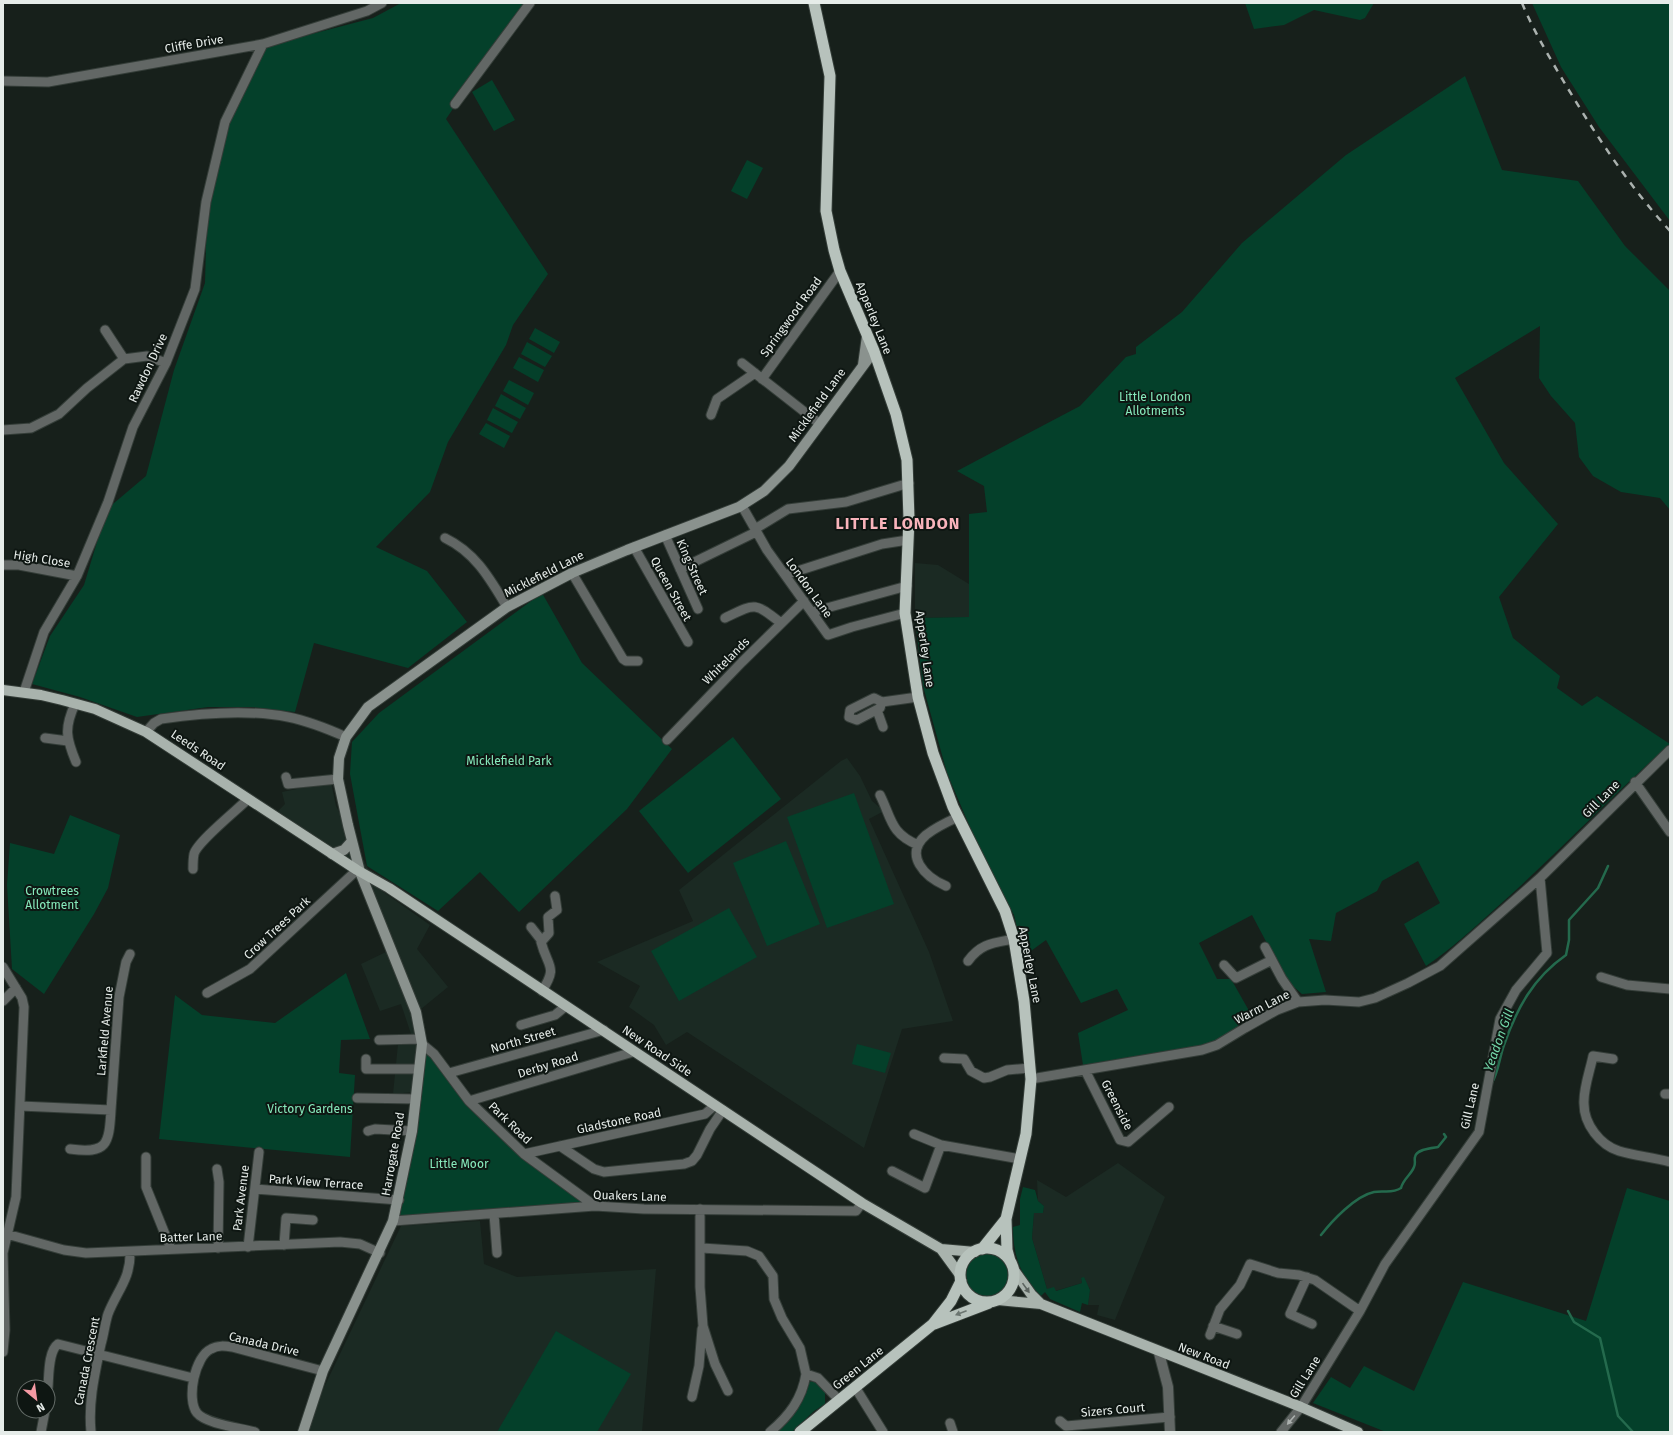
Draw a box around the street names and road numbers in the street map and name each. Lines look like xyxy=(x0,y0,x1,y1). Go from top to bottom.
street label: Cliffe Drive xyxy=(164,32,224,56)
street label: Springwood Road xyxy=(757,274,825,360)
street label: Apperley Lane xyxy=(853,280,895,356)
street label: Rawdon Drive xyxy=(126,331,170,405)
street label: Micklefield Lane xyxy=(786,365,848,445)
street label: King Street xyxy=(674,537,711,598)
street label: High Close xyxy=(13,548,71,570)
street label: Micklefield Lane xyxy=(502,548,586,600)
street label: Queen Street xyxy=(648,555,695,624)
street label: London Lane xyxy=(783,556,835,620)
street label: Apperley Lane xyxy=(913,610,937,688)
street label: Whitelands xyxy=(700,634,753,687)
street label: Leeds Road xyxy=(168,727,228,773)
street label: Gill Lane xyxy=(1579,777,1623,821)
street label: Crow Trees Park xyxy=(241,893,314,962)
street label: Apperley Lane xyxy=(1016,926,1044,1004)
street label: Larkfield Avenue xyxy=(94,985,116,1077)
street label: Warm Lane xyxy=(1232,987,1292,1027)
street label: New Road Side xyxy=(620,1023,694,1079)
street label: North Street xyxy=(489,1024,558,1056)
street label: Derby Road xyxy=(516,1049,580,1081)
street label: Greenside xyxy=(1098,1077,1136,1133)
street label: Gill Lane xyxy=(1458,1081,1482,1131)
street label: Park Road xyxy=(486,1099,534,1147)
street label: Gladstone Road xyxy=(576,1105,662,1137)
street label: Harrogate Road xyxy=(379,1111,407,1197)
street label: Park Avenue xyxy=(230,1164,252,1232)
street label: Park View Terrace xyxy=(268,1172,364,1192)
street label: Quakers Lane xyxy=(593,1188,667,1204)
street label: Batter Lane xyxy=(159,1229,223,1245)
street label: Canada Crescent xyxy=(72,1315,103,1406)
street label: Canada Drive xyxy=(227,1329,301,1359)
street label: New Road xyxy=(1176,1340,1232,1372)
street label: Green Lane xyxy=(830,1343,886,1393)
street label: Gill Lane xyxy=(1287,1353,1323,1401)
street label: Sizers Court xyxy=(1080,1400,1146,1420)

